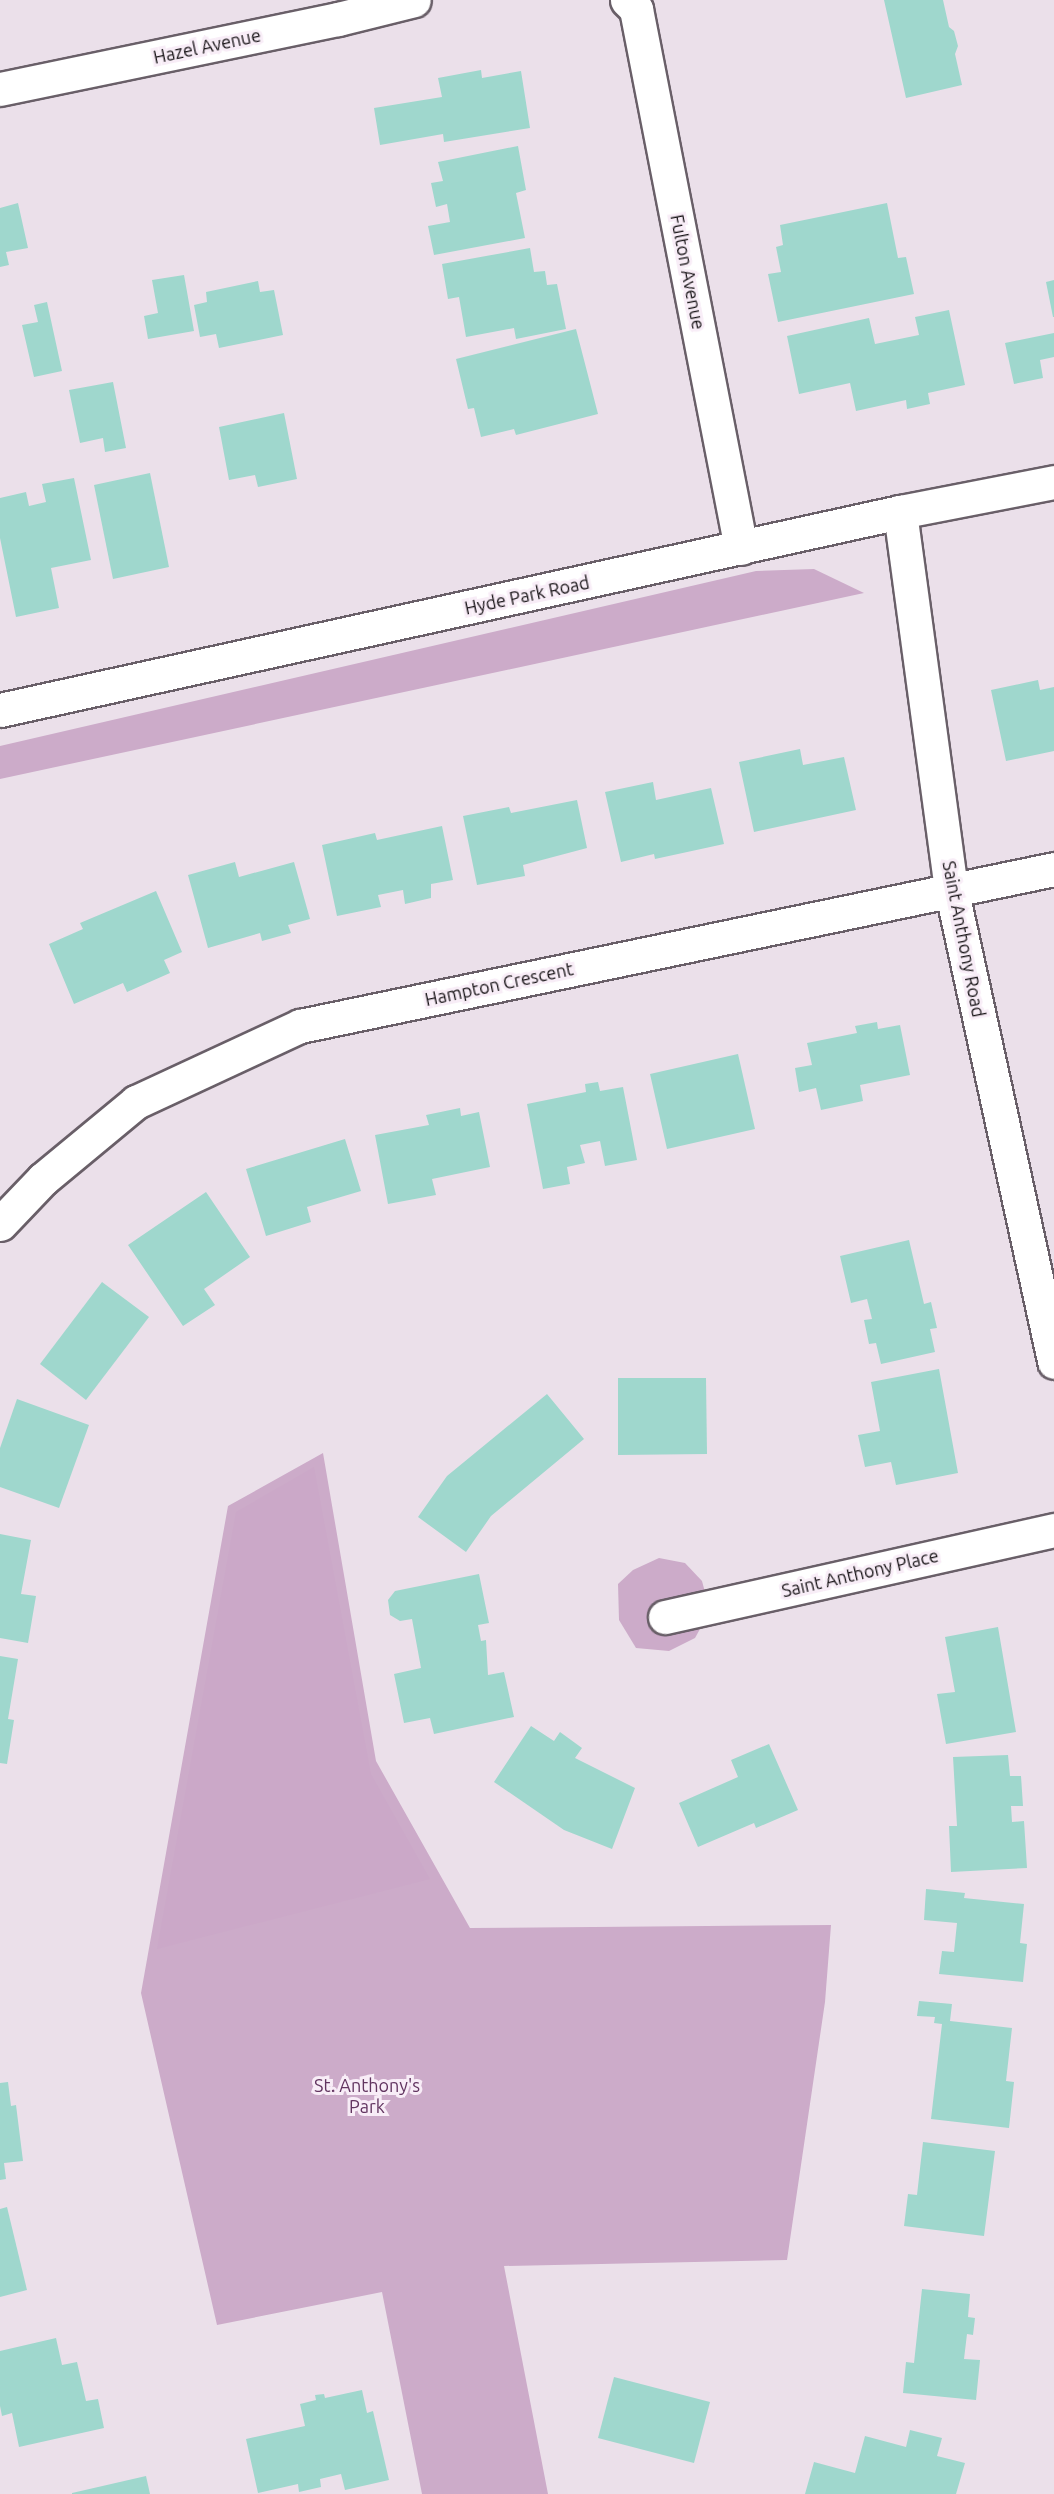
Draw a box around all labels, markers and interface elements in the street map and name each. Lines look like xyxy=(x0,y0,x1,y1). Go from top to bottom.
street label: Hazel Avenue xyxy=(151,24,263,68)
street label: Fulton Avenue xyxy=(666,213,710,331)
street label: Hyde Park Road xyxy=(463,571,591,619)
street label: Saint Anthony Road xyxy=(938,859,990,1019)
street label: Hampton Crescent xyxy=(423,958,575,1010)
street label: Saint Anthony Place xyxy=(779,1544,941,1602)
park label: St. Anthony's Park xyxy=(314,2075,420,2118)

